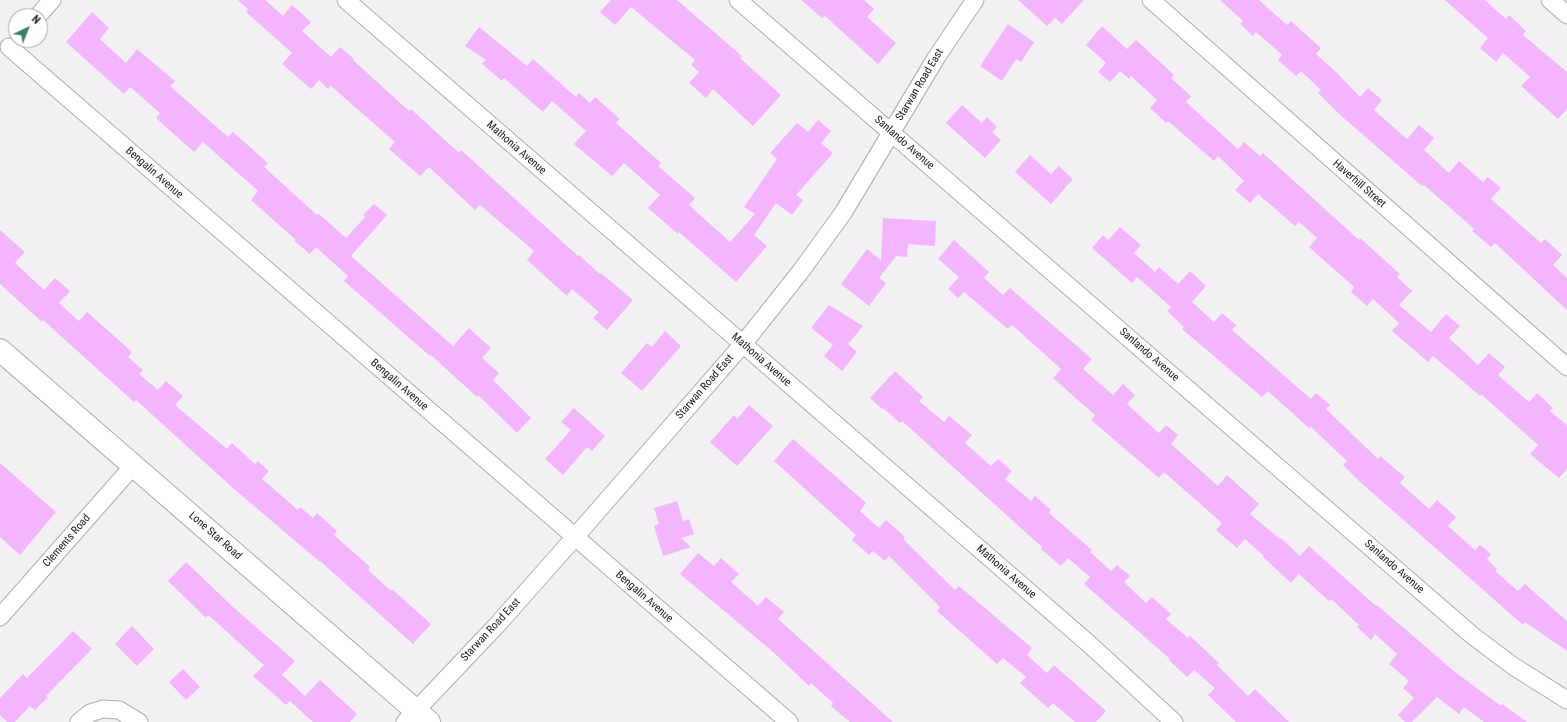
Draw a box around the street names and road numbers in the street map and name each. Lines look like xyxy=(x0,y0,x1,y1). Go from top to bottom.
street label: Starwan Road East xyxy=(893,47,947,123)
street label: Sanlando Avenue xyxy=(872,114,936,172)
street label: Mathonia Avenue xyxy=(483,118,549,178)
street label: Bengalin Avenue xyxy=(123,144,185,202)
street label: Haverhill Street xyxy=(1330,157,1388,211)
street label: Sanlando Avenue xyxy=(1117,326,1181,384)
street label: Mathonia Avenue xyxy=(728,330,794,390)
street label: Starwan Road East xyxy=(673,352,737,422)
street label: Bengalin Avenue xyxy=(368,356,430,414)
street label: Lone Star Road xyxy=(186,509,244,563)
street label: Clements Road xyxy=(41,512,93,570)
street label: Sanlando Avenue xyxy=(1362,538,1426,596)
street label: Mathonia Avenue xyxy=(973,542,1039,602)
street label: Bengalin Avenue xyxy=(613,568,675,626)
street label: Starwan Road East xyxy=(458,596,524,664)

